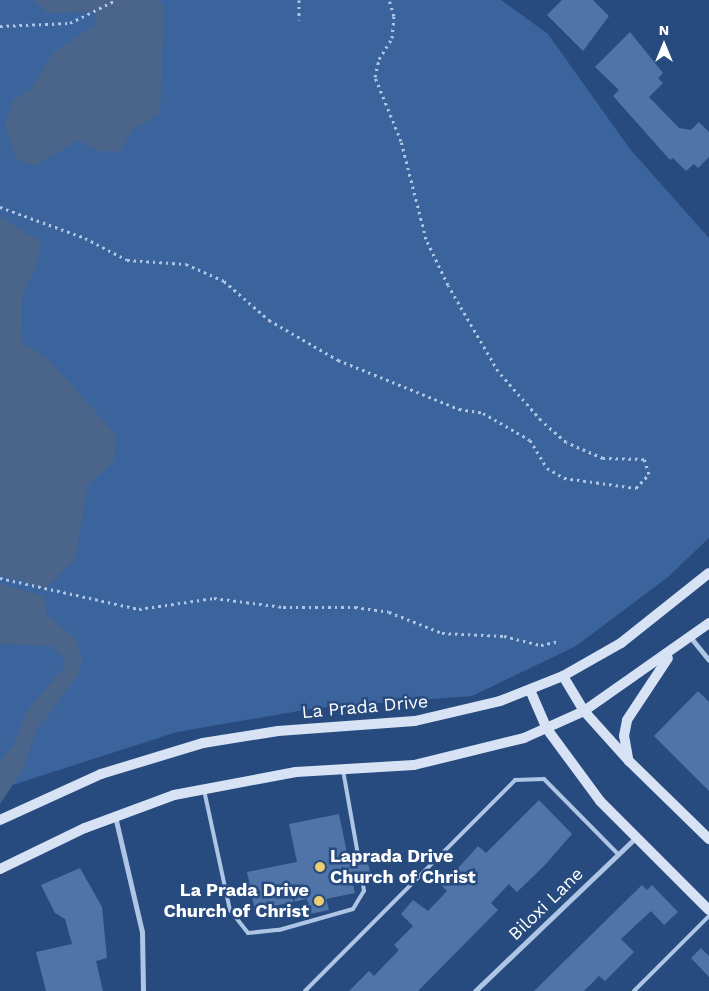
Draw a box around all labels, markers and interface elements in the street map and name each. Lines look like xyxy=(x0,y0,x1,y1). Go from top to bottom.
north arrow xyxy=(639,20,689,70)
text: N xyxy=(659,22,669,38)
street label: La Prada Drive xyxy=(300,691,430,723)
place label: Laprada Drive Church of Christ xyxy=(330,846,476,889)
marker: Laprada Drive Church of Christ xyxy=(314,861,326,873)
street label: Biloxi Lane xyxy=(504,863,588,945)
place label: La Prada Drive Church of Christ xyxy=(163,880,309,922)
marker: La Prada Drive Church of Christ xyxy=(313,895,325,907)

